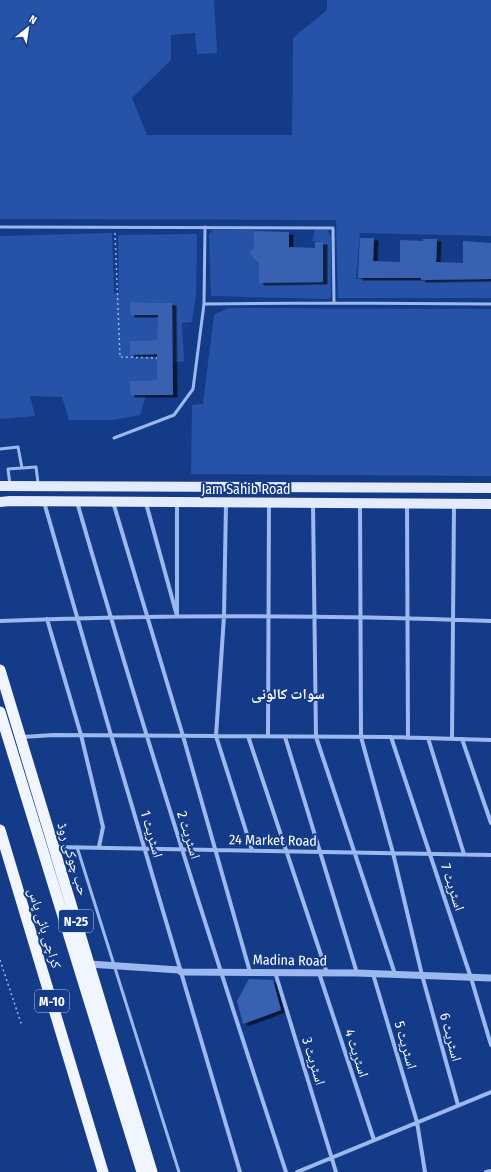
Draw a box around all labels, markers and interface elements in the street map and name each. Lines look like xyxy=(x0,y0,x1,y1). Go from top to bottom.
north arrow xyxy=(8,8,48,48)
text: N xyxy=(27,12,39,27)
street label: Jam Sahib Road xyxy=(201,481,291,498)
district label: سوات کالونی xyxy=(251,685,325,703)
street label: اسٹریٹ 1 xyxy=(137,809,166,860)
street label: اسٹریٹ 2 xyxy=(173,809,204,861)
street label: حب چوکی روڈ xyxy=(53,821,92,898)
street label: 24 Market Road xyxy=(229,831,317,850)
street label: اسٹریٹ 7 xyxy=(437,861,468,913)
street label: کراچی بائی پاس xyxy=(24,886,65,971)
road number: N-25 xyxy=(59,910,93,932)
street label: Madina Road xyxy=(253,951,327,970)
road number: M-10 xyxy=(35,990,69,1012)
street label: اسٹریٹ 6 xyxy=(436,1011,465,1063)
street label: اسٹریٹ 5 xyxy=(391,1019,420,1071)
street label: اسٹریٹ 4 xyxy=(341,1027,372,1079)
street label: اسٹریٹ 3 xyxy=(298,1035,329,1087)

